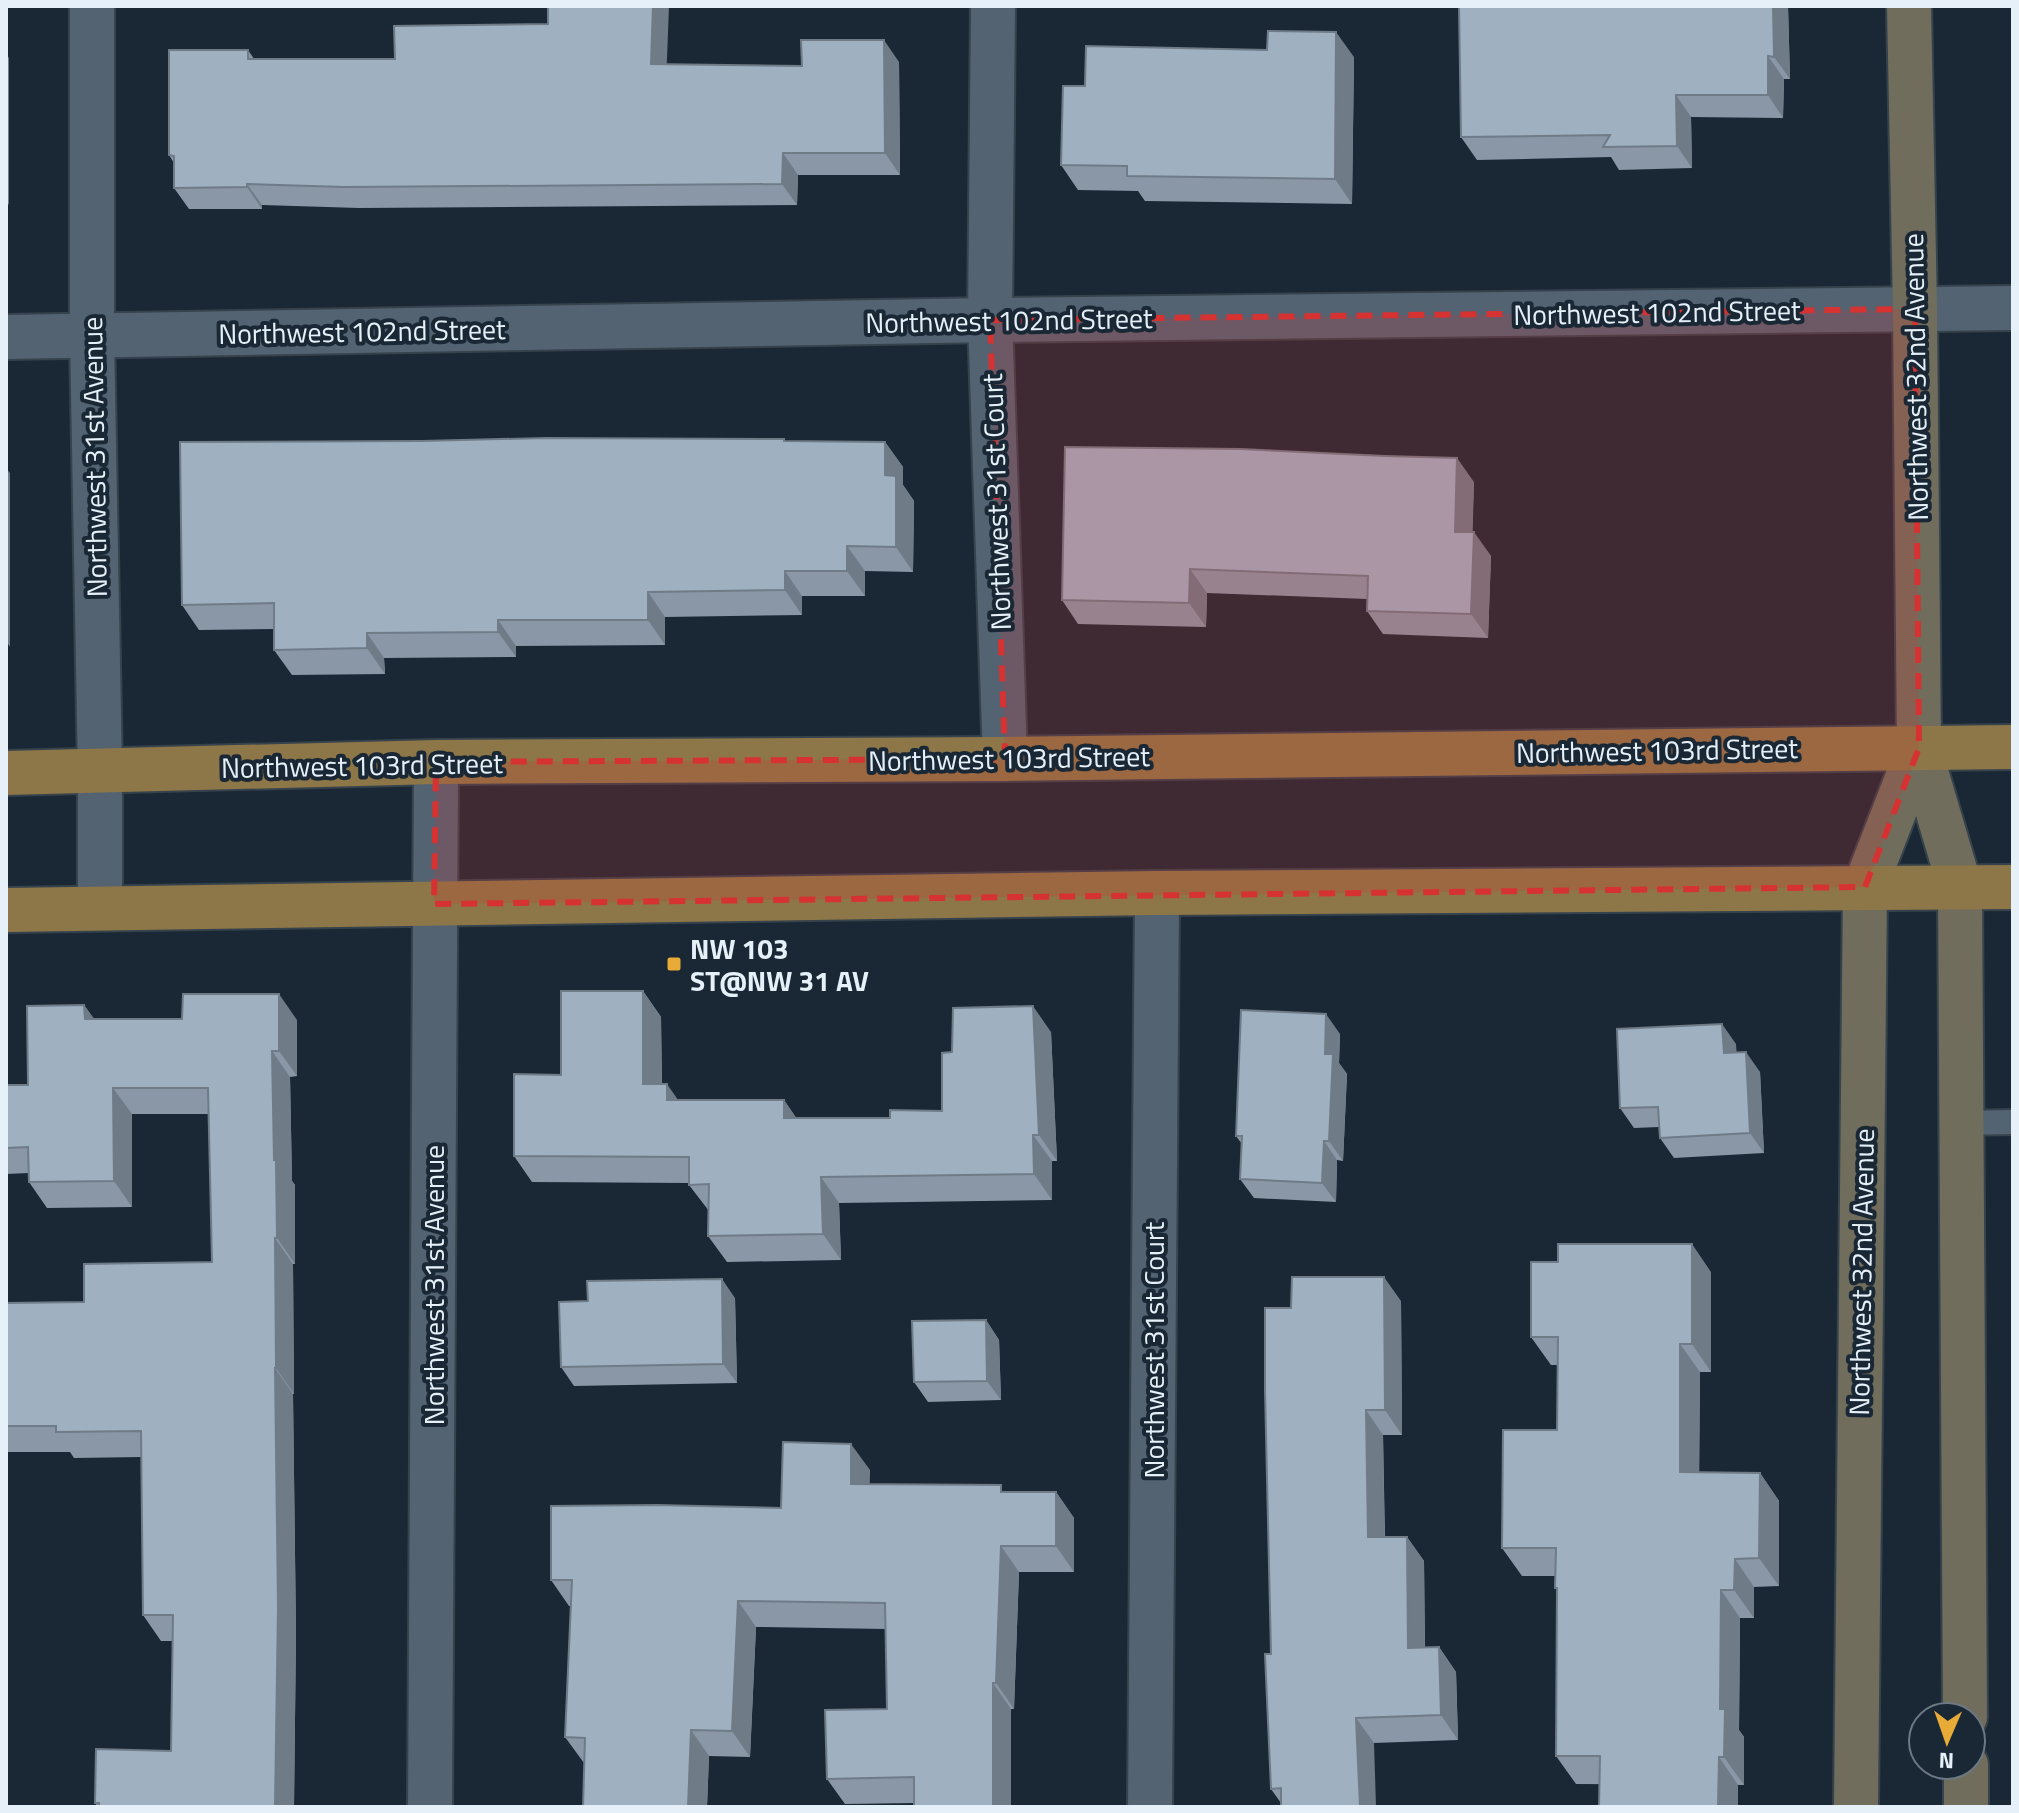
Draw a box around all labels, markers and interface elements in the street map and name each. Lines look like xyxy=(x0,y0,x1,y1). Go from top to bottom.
street label: Northwest 32nd Avenue xyxy=(1891,233,1939,521)
street label: Northwest 102nd Street xyxy=(1513,288,1801,336)
street label: Northwest 102nd Street xyxy=(865,296,1153,344)
street label: Northwest 102nd Street xyxy=(218,307,506,355)
street label: Northwest 31st Avenue xyxy=(70,317,118,597)
street label: Northwest 31st Court xyxy=(970,373,1022,631)
street label: Northwest 103rd Street xyxy=(1516,726,1798,774)
street label: Northwest 103rd Street xyxy=(868,734,1150,782)
street label: Northwest 103rd Street xyxy=(221,741,503,789)
place label: NW 103 ST@NW 31 AV xyxy=(690,927,869,1002)
marker: NW 103 ST@NW 31 AV xyxy=(665,955,683,973)
street label: Northwest 32nd Avenue xyxy=(1837,1128,1885,1416)
street label: Northwest 31st Avenue xyxy=(412,1145,455,1425)
street label: Northwest 31st Court xyxy=(1132,1221,1175,1478)
north arrow xyxy=(1907,1701,1987,1781)
text: N xyxy=(1938,1744,1955,1778)

